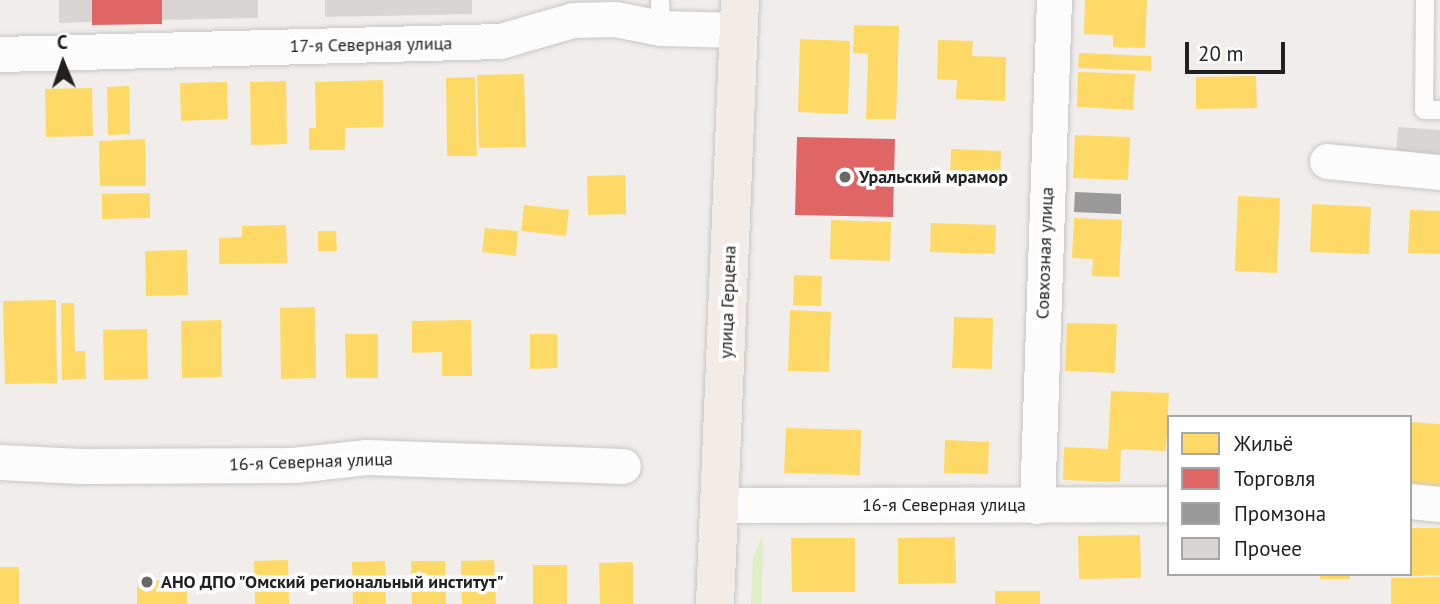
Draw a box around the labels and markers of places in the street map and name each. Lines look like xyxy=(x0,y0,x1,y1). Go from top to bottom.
place label: Уральский мрамор xyxy=(859,166,1008,188)
marker: Уральский мрамор xyxy=(837,169,853,185)
place label: АНО ДПО "Омский региональный институт" xyxy=(161,571,506,593)
marker: АНО ДПО "Омский региональный институт" xyxy=(139,574,155,590)

